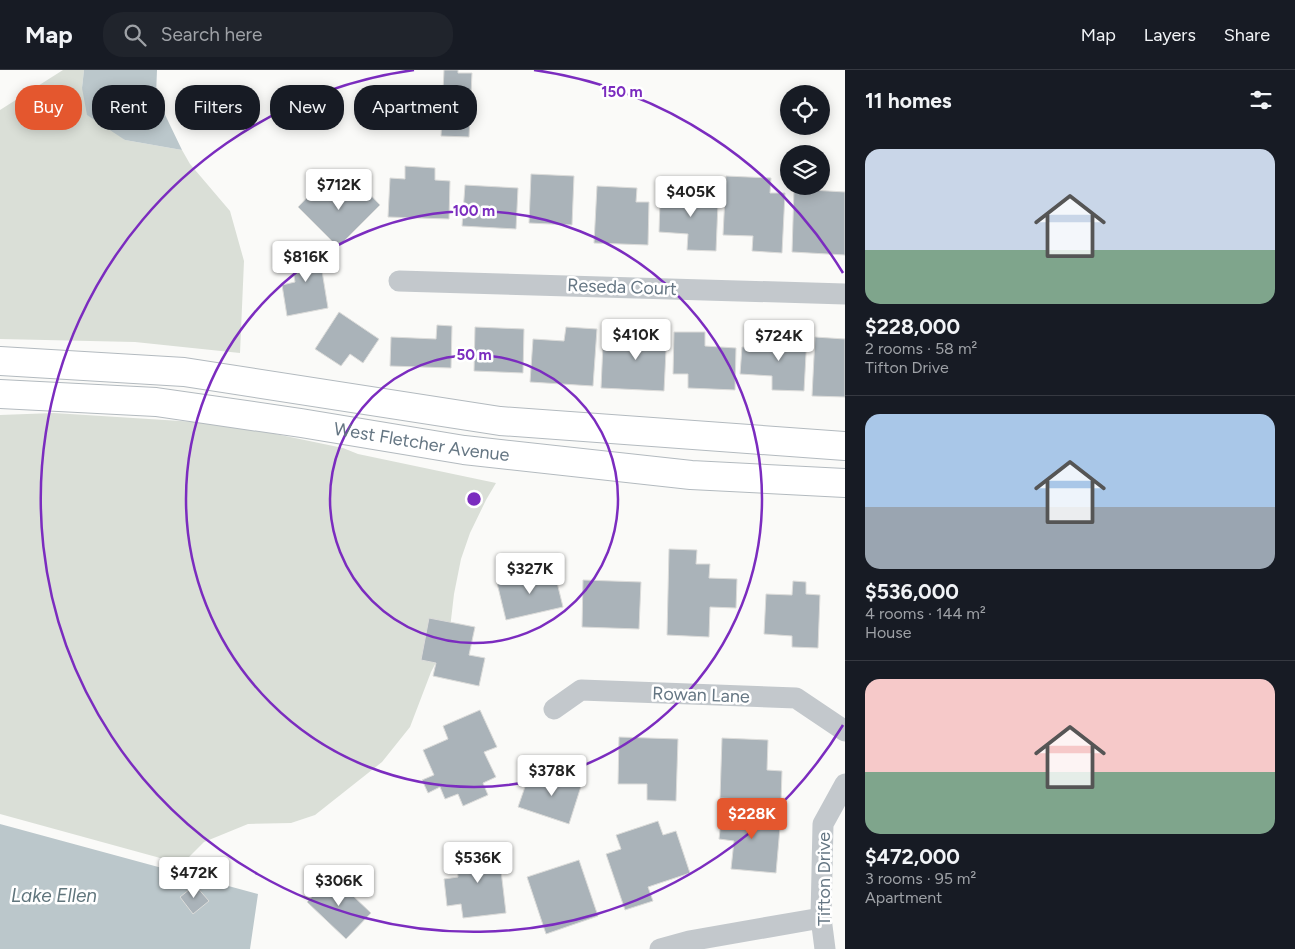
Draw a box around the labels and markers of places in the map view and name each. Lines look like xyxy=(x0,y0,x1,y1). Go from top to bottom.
pin: $712K xyxy=(304,168,374,211)
pin: $405K xyxy=(656,176,726,218)
pin: $816K xyxy=(271,240,341,283)
pin: $410K xyxy=(601,318,671,361)
pin: $724K xyxy=(744,320,814,362)
centre of rings xyxy=(465,490,483,508)
pin: $327K xyxy=(495,552,565,595)
pin: $378K xyxy=(517,754,587,797)
pin: $228K xyxy=(717,798,787,840)
pin: $536K xyxy=(443,842,513,884)
pin: $472K xyxy=(159,856,229,899)
pin: $306K xyxy=(304,864,374,907)

